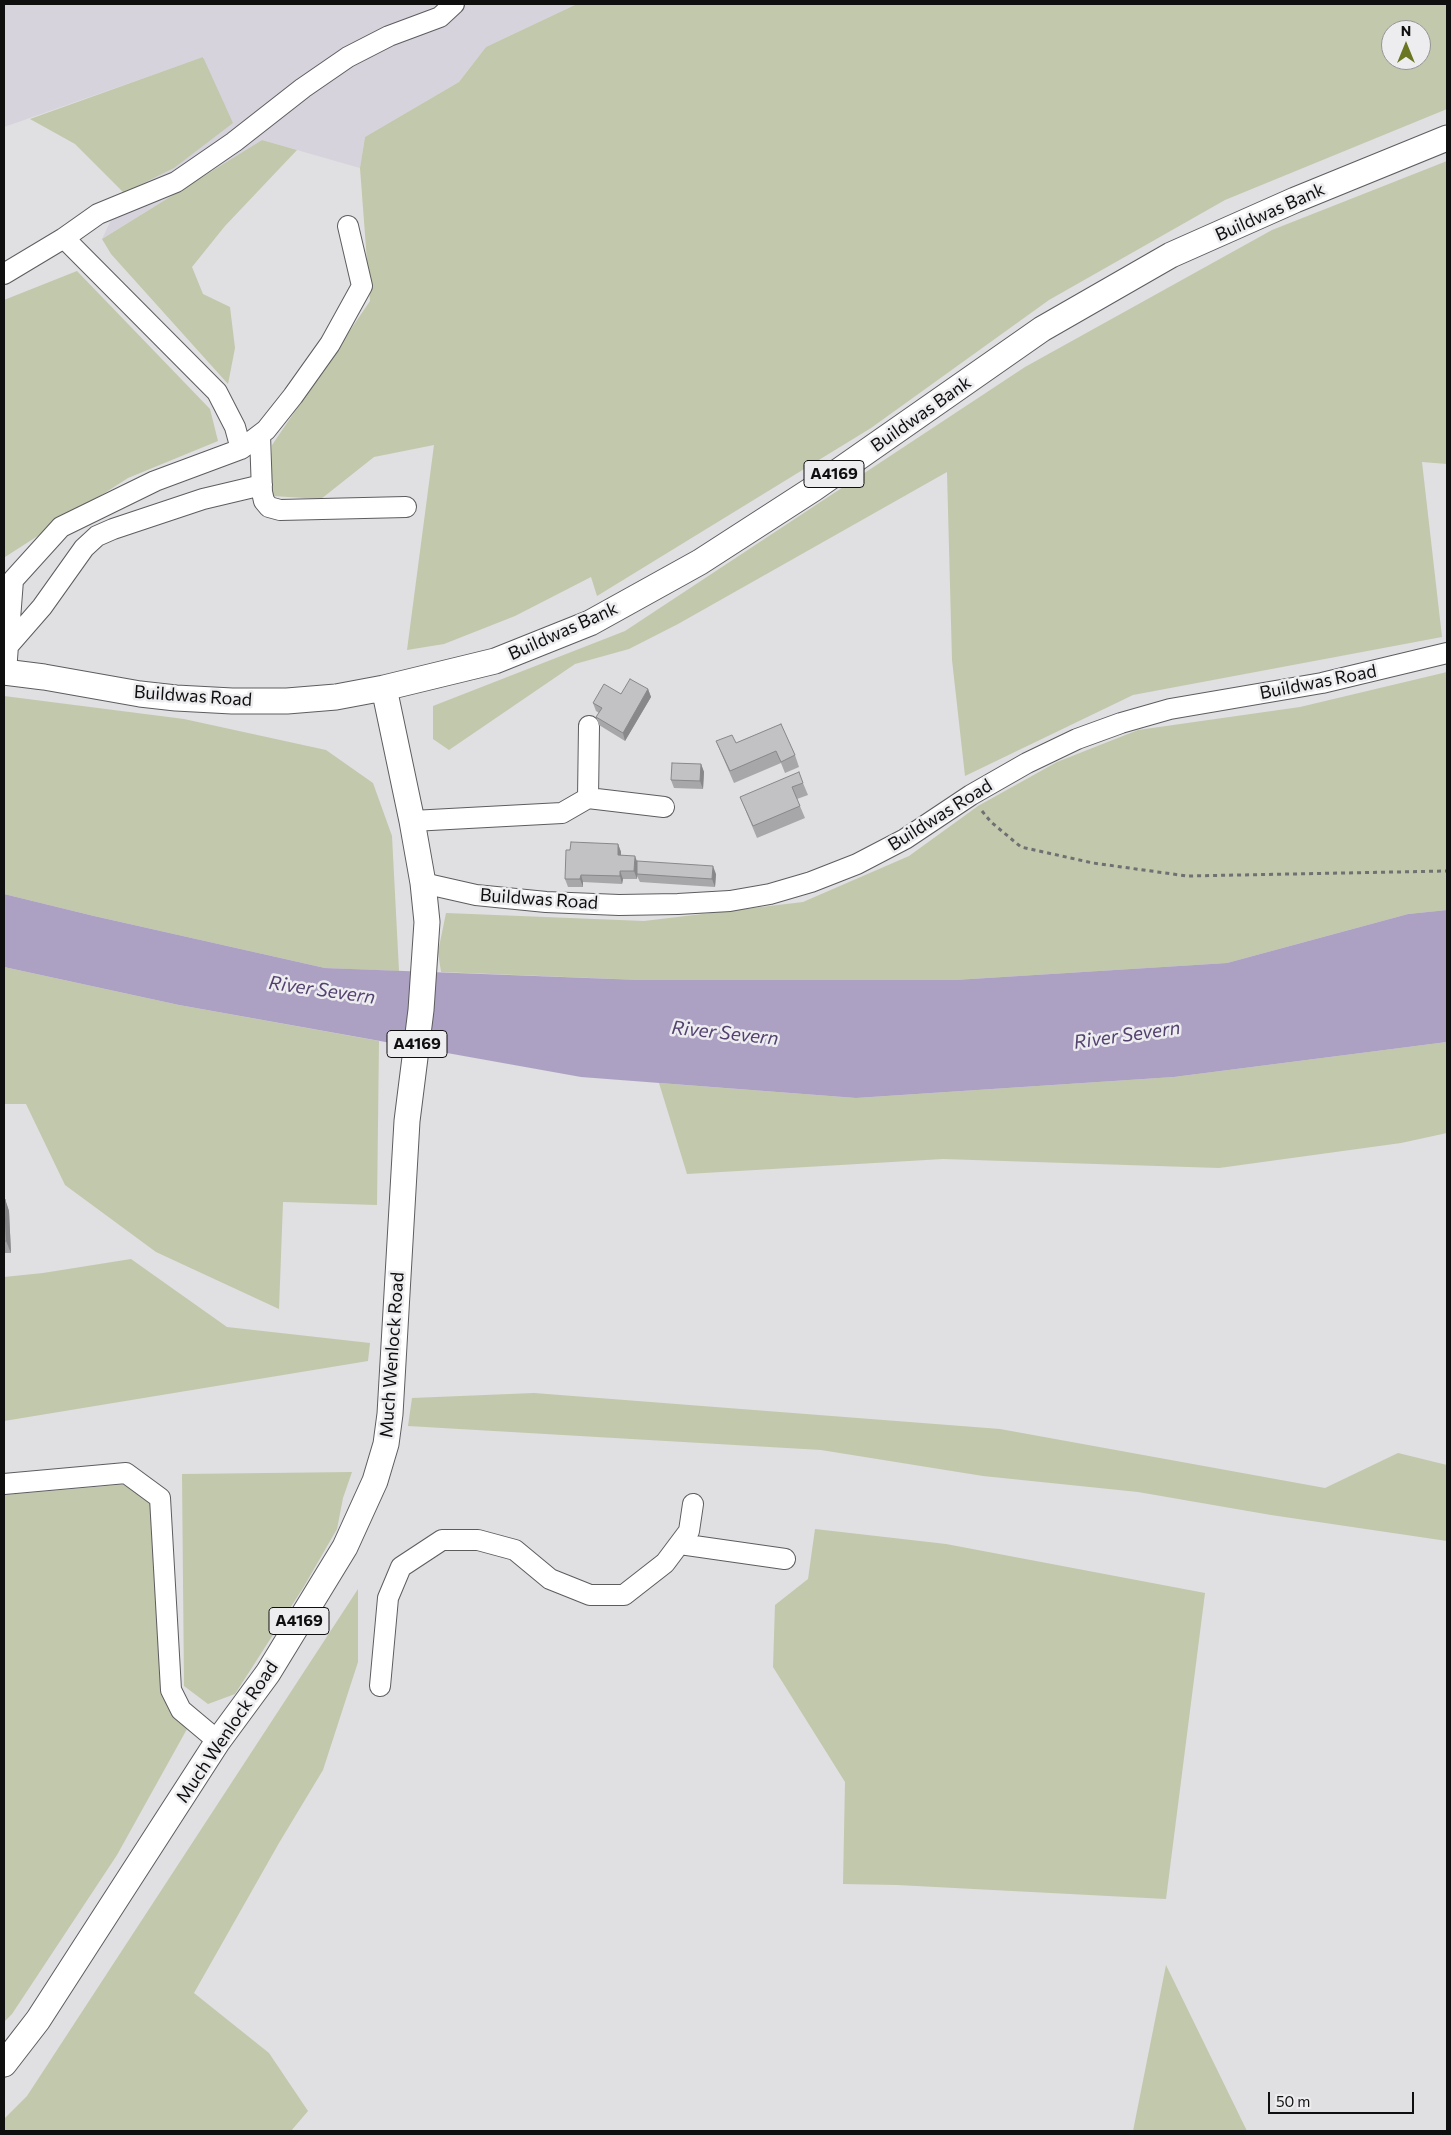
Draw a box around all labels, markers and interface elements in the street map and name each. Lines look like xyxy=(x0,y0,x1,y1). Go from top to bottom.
north arrow xyxy=(1381,20,1431,70)
text: N xyxy=(1401,22,1411,39)
street label: Buildwas Bank xyxy=(1212,178,1328,246)
street label: Buildwas Bank xyxy=(867,371,975,457)
road number: A4169 xyxy=(804,460,864,488)
street label: Buildwas Bank xyxy=(505,597,621,665)
street label: Buildwas Road xyxy=(1258,660,1378,704)
street label: Buildwas Road xyxy=(133,681,253,711)
street label: Buildwas Road xyxy=(884,774,996,856)
street label: Buildwas Road xyxy=(479,884,599,914)
water label: River Severn xyxy=(267,971,377,1009)
water label: River Severn xyxy=(670,1016,780,1050)
water label: River Severn xyxy=(1072,1016,1182,1054)
road number: A4169 xyxy=(387,1030,447,1058)
street label: Much Wenlock Road xyxy=(375,1271,409,1439)
road number: A4169 xyxy=(269,1608,329,1634)
street label: Much Wenlock Road xyxy=(172,1657,282,1807)
scale bar xyxy=(1271,2082,1417,2114)
text: 50 m xyxy=(1276,2092,1310,2110)

